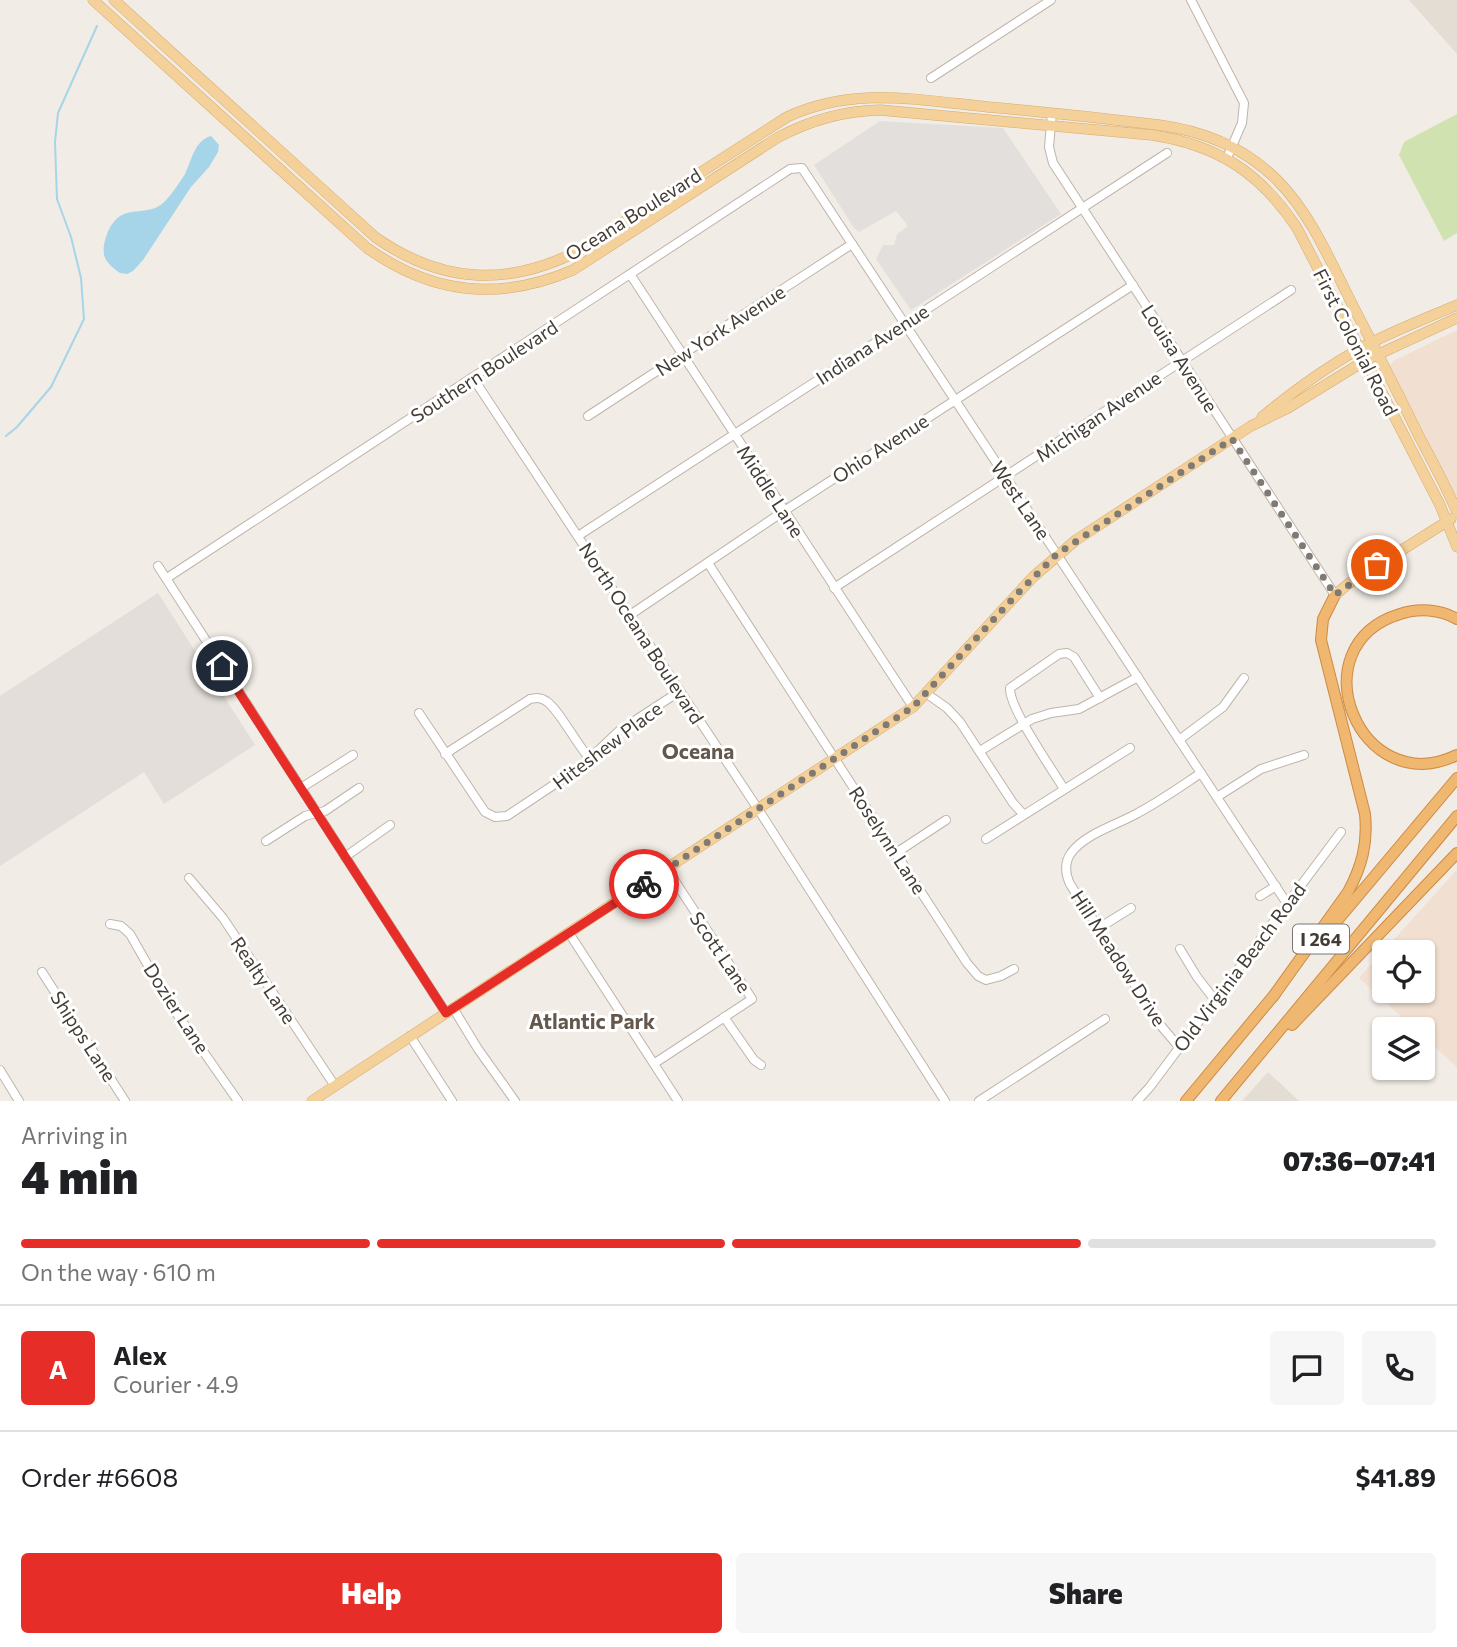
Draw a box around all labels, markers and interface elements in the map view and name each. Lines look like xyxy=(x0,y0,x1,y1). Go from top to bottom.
street label: Oceana Boulevard xyxy=(561,163,705,265)
street label: First Colonial Road xyxy=(1309,265,1403,419)
street label: New York Avenue xyxy=(651,280,789,380)
street label: Indiana Avenue xyxy=(811,299,933,389)
street label: Louisa Avenue xyxy=(1137,300,1223,416)
street label: Southern Boulevard xyxy=(406,315,562,427)
street label: Michigan Avenue xyxy=(1031,366,1165,466)
street label: Ohio Avenue xyxy=(828,409,932,487)
street label: Middle Lane xyxy=(733,441,809,541)
street label: West Lane xyxy=(986,456,1056,544)
pin xyxy=(1347,535,1407,595)
street label: North Oceana Boulevard xyxy=(575,538,709,728)
icon: bag xyxy=(1358,546,1396,584)
pin xyxy=(192,636,252,696)
icon: home xyxy=(203,647,241,685)
street label: Hiteshew Place xyxy=(548,696,666,794)
district label: Oceana xyxy=(662,738,734,763)
street label: Roselynn Lane xyxy=(845,782,931,898)
courier xyxy=(609,849,679,919)
icon: bike xyxy=(625,865,663,903)
street label: Old Virginia Beach Road xyxy=(1168,878,1310,1056)
street label: Hill Meadow Drive xyxy=(1067,886,1171,1030)
street label: Scott Lane xyxy=(686,907,756,997)
road number: I 264 xyxy=(1293,924,1349,954)
street label: Realty Lane xyxy=(227,932,301,1028)
map controls xyxy=(1372,940,1435,1080)
button: locate xyxy=(1372,940,1435,1003)
street label: Dozier Lane xyxy=(139,959,215,1057)
street label: Shipps Lane xyxy=(46,986,122,1086)
district label: Atlantic Park xyxy=(529,1008,655,1033)
button: layers xyxy=(1372,1017,1435,1080)
text: Arriving in xyxy=(21,1121,128,1149)
text: 07:36–07:41 xyxy=(1283,1145,1436,1176)
text: 4 min xyxy=(21,1147,139,1203)
text: On the way · 610 m xyxy=(21,1258,216,1286)
button: chat xyxy=(1270,1331,1344,1405)
button: phone xyxy=(1362,1331,1436,1405)
text: Alex xyxy=(113,1339,167,1370)
text: A xyxy=(49,1353,67,1384)
text: Courier · 4.9 xyxy=(113,1370,239,1398)
text: Order #6608 xyxy=(21,1461,178,1492)
text: $41.89 xyxy=(1355,1461,1436,1492)
button: Help xyxy=(21,1553,722,1633)
button: Share xyxy=(736,1553,1436,1633)

